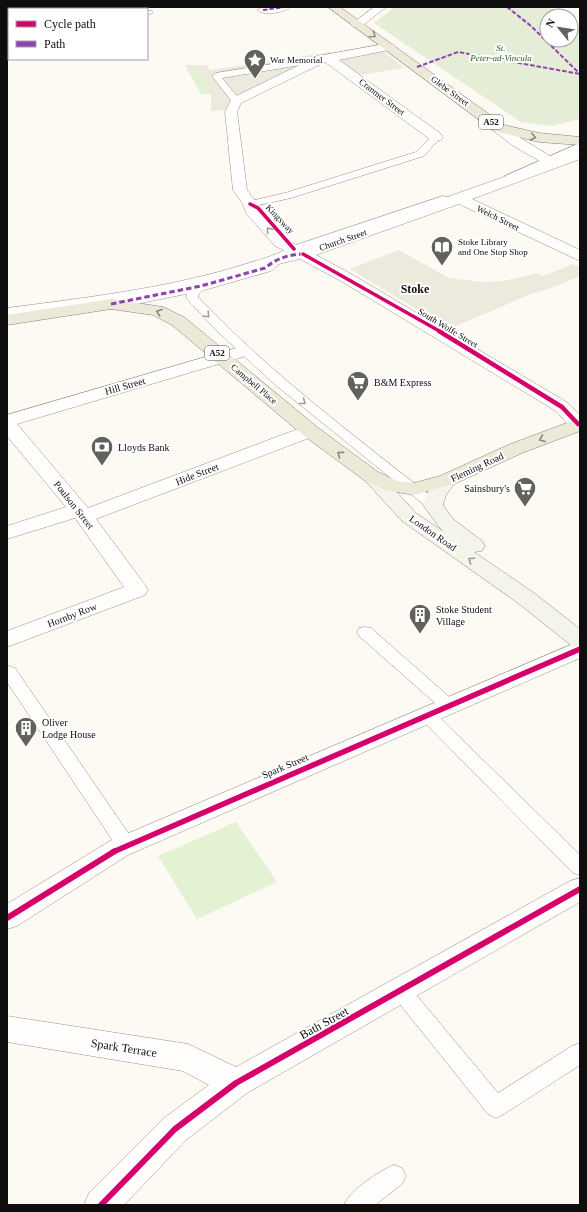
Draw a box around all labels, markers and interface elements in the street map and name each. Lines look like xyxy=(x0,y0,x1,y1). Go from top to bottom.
legend xyxy=(8,8,148,60)
north arrow xyxy=(539,8,579,48)
text: Cycle path xyxy=(44,17,96,31)
text: N xyxy=(543,17,558,29)
one-way arrow xyxy=(369,30,376,38)
text: Path xyxy=(44,37,65,51)
park label: St. Peter-ad-Vincula xyxy=(469,43,532,63)
place icon: War Memorial xyxy=(242,47,268,80)
place label: War Memorial xyxy=(270,55,323,65)
street label: Glebe Street xyxy=(429,74,471,108)
street label: Cranmer Street xyxy=(357,77,407,118)
road number: A52 xyxy=(479,115,503,129)
one-way arrow xyxy=(529,132,536,140)
street label: Kingsway xyxy=(264,202,296,236)
street label: Welch Street xyxy=(475,203,521,233)
one-way arrow xyxy=(266,227,273,235)
street label: Church Street xyxy=(318,227,369,253)
library icon: Stoke Library and One Stop Shop xyxy=(429,234,455,267)
place label: Stoke Library and One Stop Shop xyxy=(458,237,528,257)
district label: Stoke xyxy=(401,282,430,296)
street label: South Wolfe Street xyxy=(416,306,480,350)
one-way arrow xyxy=(155,309,162,317)
one-way arrow xyxy=(202,310,209,318)
road number: A52 xyxy=(205,346,229,360)
street label: Campbell Place xyxy=(229,362,279,406)
supermarket icon: B&M Express xyxy=(345,369,371,402)
street label: Hill Street xyxy=(104,375,147,397)
place label: B&M Express xyxy=(374,377,432,388)
one-way arrow xyxy=(298,398,305,405)
bank icon: Lloyds Bank xyxy=(89,434,115,467)
one-way arrow xyxy=(538,434,545,442)
place label: Lloyds Bank xyxy=(118,442,169,453)
street label: Fleming Road xyxy=(449,450,505,484)
one-way arrow xyxy=(338,451,345,458)
street label: Hide Street xyxy=(174,461,220,487)
supermarket icon: Sainsbury's xyxy=(512,475,538,508)
street label: Poulson Street xyxy=(52,479,96,531)
place label: Sainsbury's xyxy=(464,483,510,494)
street label: London Road xyxy=(407,513,459,553)
one-way arrow xyxy=(468,558,475,565)
street label: Hornby Row xyxy=(46,600,99,629)
building icon: Stoke Student Village xyxy=(407,602,433,635)
place label: Stoke Student Village xyxy=(436,604,492,627)
building icon: Oliver Lodge House xyxy=(13,715,39,748)
place label: Oliver Lodge House xyxy=(42,717,96,740)
street label: Spark Street xyxy=(260,751,310,781)
street label: Bath Street xyxy=(297,1004,351,1042)
street label: Spark Terrace xyxy=(90,1036,158,1060)

